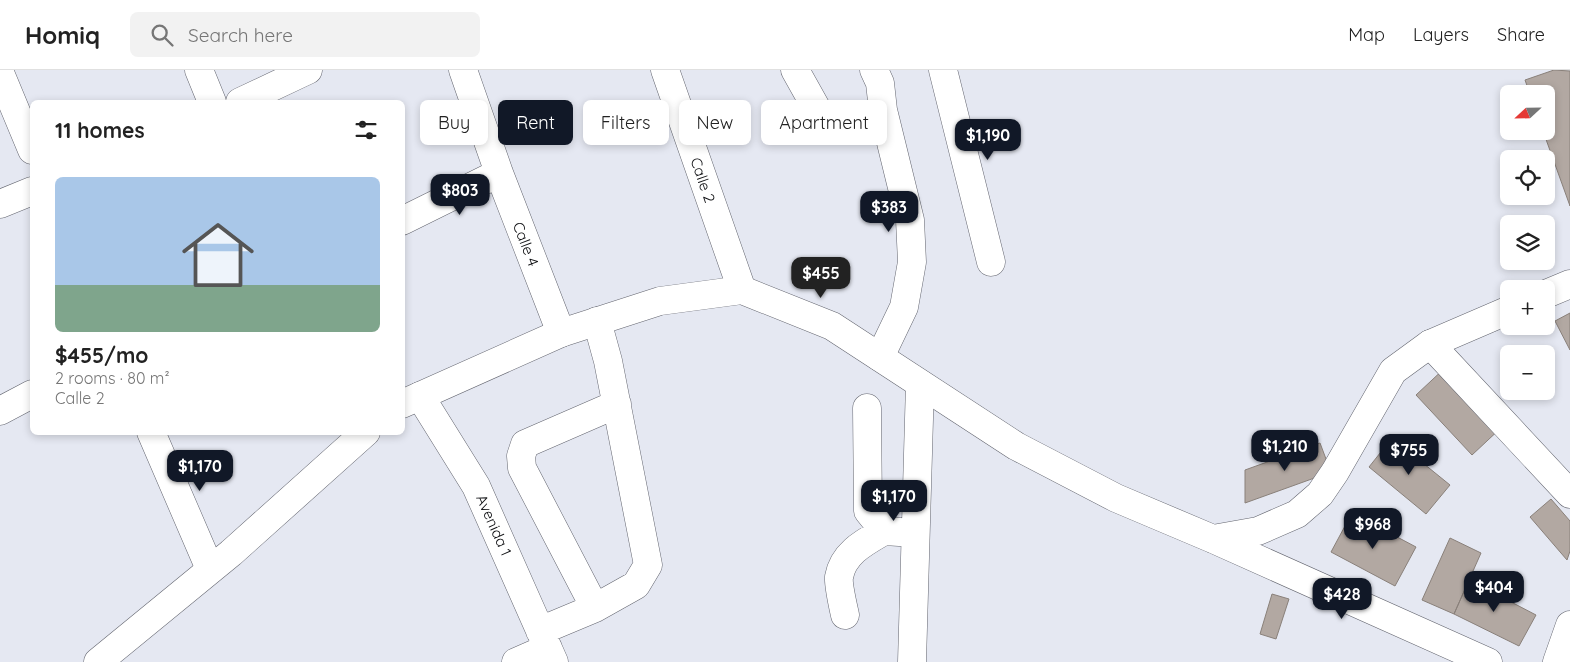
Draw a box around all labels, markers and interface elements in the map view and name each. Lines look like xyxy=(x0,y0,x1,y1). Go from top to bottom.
search box xyxy=(130,12,480,57)
text: Homiq xyxy=(25,20,100,50)
icon: search xyxy=(148,21,176,49)
text: Search here xyxy=(188,23,293,47)
text: Map xyxy=(1348,23,1385,46)
text: Layers xyxy=(1413,23,1469,46)
text: Share xyxy=(1497,23,1545,46)
north arrow xyxy=(1500,85,1555,140)
map controls xyxy=(1500,85,1555,400)
chip: Buy xyxy=(420,100,488,145)
chip: Rent xyxy=(498,100,573,145)
chip: Filters xyxy=(583,100,669,145)
chip: New xyxy=(679,100,751,145)
chip: Apartment xyxy=(761,100,887,145)
icon: filters xyxy=(352,116,380,144)
text: 11 homes xyxy=(55,117,145,143)
pin: $1,190 xyxy=(947,118,1029,161)
text: $1,190 xyxy=(966,125,1010,145)
button: locate xyxy=(1500,150,1555,205)
street label: Calle 2 xyxy=(686,155,720,205)
pin: $803 xyxy=(430,174,490,216)
text: $803 xyxy=(442,180,478,200)
pin: $383 xyxy=(859,190,919,233)
text: $383 xyxy=(871,197,907,217)
icon: home xyxy=(173,210,263,300)
button: layers xyxy=(1500,215,1555,270)
street label: Calle 4 xyxy=(509,219,543,269)
pin: $455 xyxy=(791,256,851,299)
text: $455 xyxy=(802,263,840,283)
button: + xyxy=(1500,280,1555,335)
text: $455/mo xyxy=(55,342,148,368)
button: − xyxy=(1500,345,1555,400)
text: 2 rooms · 80 m² xyxy=(55,368,170,388)
text: Calle 2 xyxy=(55,388,105,408)
pin: $1,210 xyxy=(1244,430,1326,472)
pin: $755 xyxy=(1379,434,1439,476)
text: $1,210 xyxy=(1262,436,1308,456)
text: $755 xyxy=(1391,440,1427,460)
pin: $1,170 xyxy=(159,450,241,492)
text: $1,170 xyxy=(178,456,222,476)
pin: $1,170 xyxy=(853,480,935,522)
text: $1,170 xyxy=(872,486,916,506)
street label: Avenida 1 xyxy=(472,491,516,559)
pin: $968 xyxy=(1343,508,1403,550)
text: $968 xyxy=(1355,514,1391,534)
pin: $404 xyxy=(1464,570,1524,613)
text: $404 xyxy=(1475,577,1513,597)
pin: $428 xyxy=(1312,578,1372,620)
text: $428 xyxy=(1324,584,1360,604)

